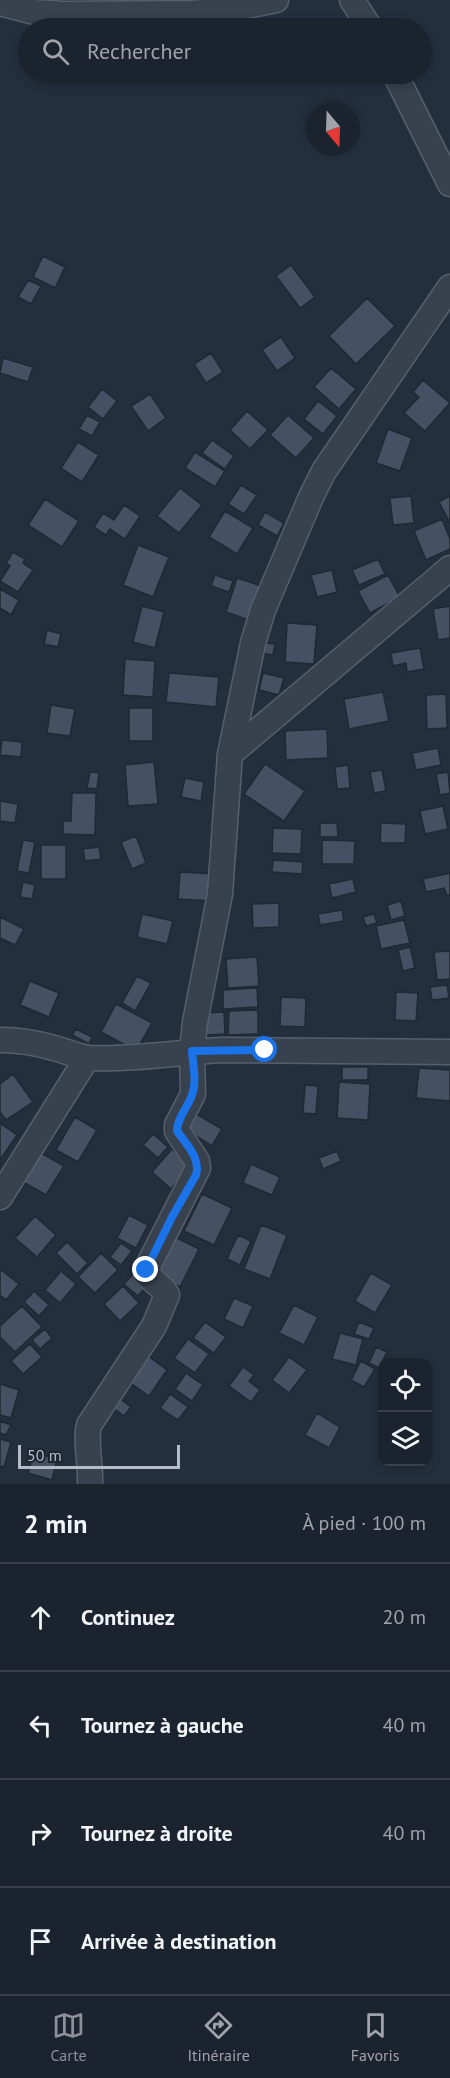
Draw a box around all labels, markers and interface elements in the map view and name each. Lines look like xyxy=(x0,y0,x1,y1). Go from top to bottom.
search box xyxy=(18,18,432,84)
icon: search xyxy=(39,35,72,68)
text: Rechercher xyxy=(87,37,191,65)
north arrow xyxy=(306,102,360,156)
route start xyxy=(251,1036,277,1062)
route end xyxy=(132,1256,158,1282)
map controls xyxy=(378,1358,432,1466)
button: locate xyxy=(378,1358,432,1412)
button: layers xyxy=(378,1412,432,1466)
scale bar xyxy=(18,1442,180,1470)
text: 50 m xyxy=(27,1445,62,1465)
text: 2 min xyxy=(24,1507,87,1540)
text: À pied · 100 m xyxy=(302,1510,426,1536)
icon: ahead xyxy=(24,1601,57,1634)
text: Continuez xyxy=(81,1603,175,1631)
text: 20 m xyxy=(383,1604,426,1630)
icon: left xyxy=(24,1709,57,1742)
text: Tournez à gauche xyxy=(81,1711,244,1739)
text: 40 m xyxy=(383,1712,426,1738)
icon: right xyxy=(24,1817,57,1850)
text: Tournez à droite xyxy=(81,1819,233,1847)
text: 40 m xyxy=(383,1820,426,1846)
icon: arrive xyxy=(24,1925,57,1958)
text: Arrivée à destination xyxy=(81,1927,277,1955)
tab: Carte xyxy=(50,2009,87,2065)
tab: Itinéraire xyxy=(187,2009,250,2065)
tab: Favoris xyxy=(351,2009,400,2065)

